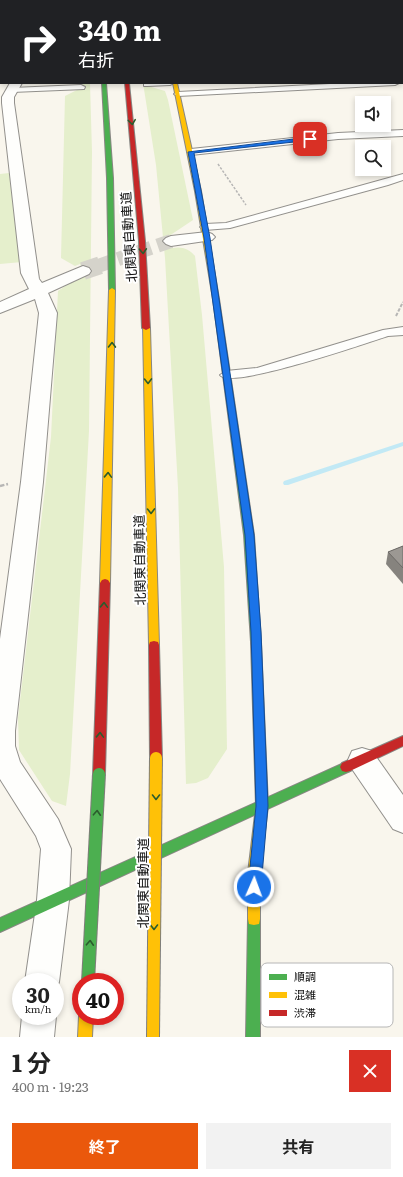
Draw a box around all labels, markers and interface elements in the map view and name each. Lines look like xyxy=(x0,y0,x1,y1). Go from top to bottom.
text: 340 m xyxy=(78,8,161,50)
icon: right xyxy=(12,16,64,68)
text: 右折 xyxy=(78,46,114,73)
map controls xyxy=(355,96,391,176)
button: sound xyxy=(355,96,391,132)
one-way arrow xyxy=(127,119,136,125)
pin xyxy=(293,122,327,156)
icon: arrive xyxy=(299,128,321,150)
button: search xyxy=(355,140,391,176)
street label: 北関東自動車道 xyxy=(115,191,141,283)
one-way arrow xyxy=(138,248,147,254)
one-way arrow xyxy=(108,342,116,348)
one-way arrow xyxy=(144,378,152,384)
one-way arrow xyxy=(104,472,112,478)
one-way arrow xyxy=(147,508,155,514)
street label: 北関東自動車道 xyxy=(129,514,149,606)
one-way arrow xyxy=(100,602,109,608)
one-way arrow xyxy=(96,732,105,738)
one-way arrow xyxy=(151,794,160,800)
one-way arrow xyxy=(93,810,102,816)
street label: 北関東自動車道 xyxy=(133,837,152,929)
position arrow xyxy=(233,866,275,908)
one-way arrow xyxy=(150,924,158,930)
one-way arrow xyxy=(86,940,95,946)
legend xyxy=(261,963,393,1027)
text: 順調 xyxy=(294,968,316,984)
speed limit sign: 40 xyxy=(72,973,124,1025)
text: 30 xyxy=(26,979,50,1009)
text: 混雑 xyxy=(294,986,316,1002)
text: km/h xyxy=(25,1001,51,1016)
text: 渋滞 xyxy=(294,1004,316,1020)
text: 1 分 xyxy=(12,1044,51,1079)
button: close xyxy=(349,1050,391,1092)
text: 400 m · 19:23 xyxy=(12,1077,89,1096)
button: 終了 xyxy=(12,1123,198,1169)
button: 共有 xyxy=(206,1123,391,1169)

